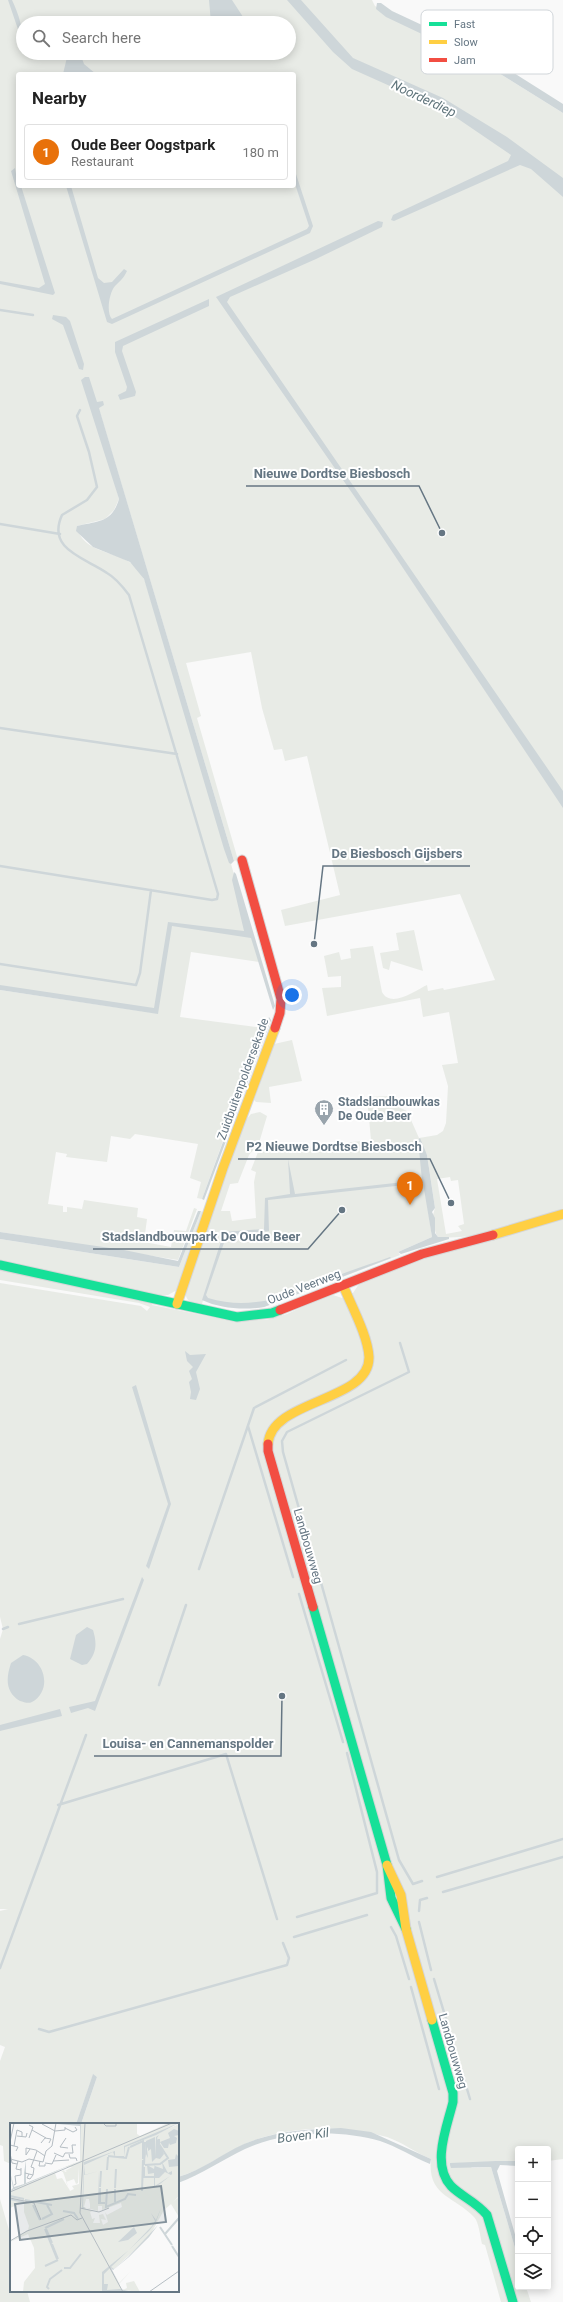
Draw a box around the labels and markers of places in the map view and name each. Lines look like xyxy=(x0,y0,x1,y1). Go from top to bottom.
callout: Nieuwe Dordtse Biesbosch xyxy=(246,461,419,486)
callout: De Biesbosch Gijsbers xyxy=(323,841,470,866)
place label: Stadslandbouwkas De Oude Beer xyxy=(338,1095,440,1123)
building icon: Stadslandbouwkas De Oude Beer xyxy=(313,1098,335,1126)
callout: P2 Nieuwe Dordtse Biesbosch xyxy=(238,1134,430,1159)
pin: 1 xyxy=(397,1172,423,1205)
callout: Stadslandbouwpark De Oude Beer xyxy=(93,1224,308,1249)
callout: Louisa- en Cannemanspolder xyxy=(94,1731,281,1756)

